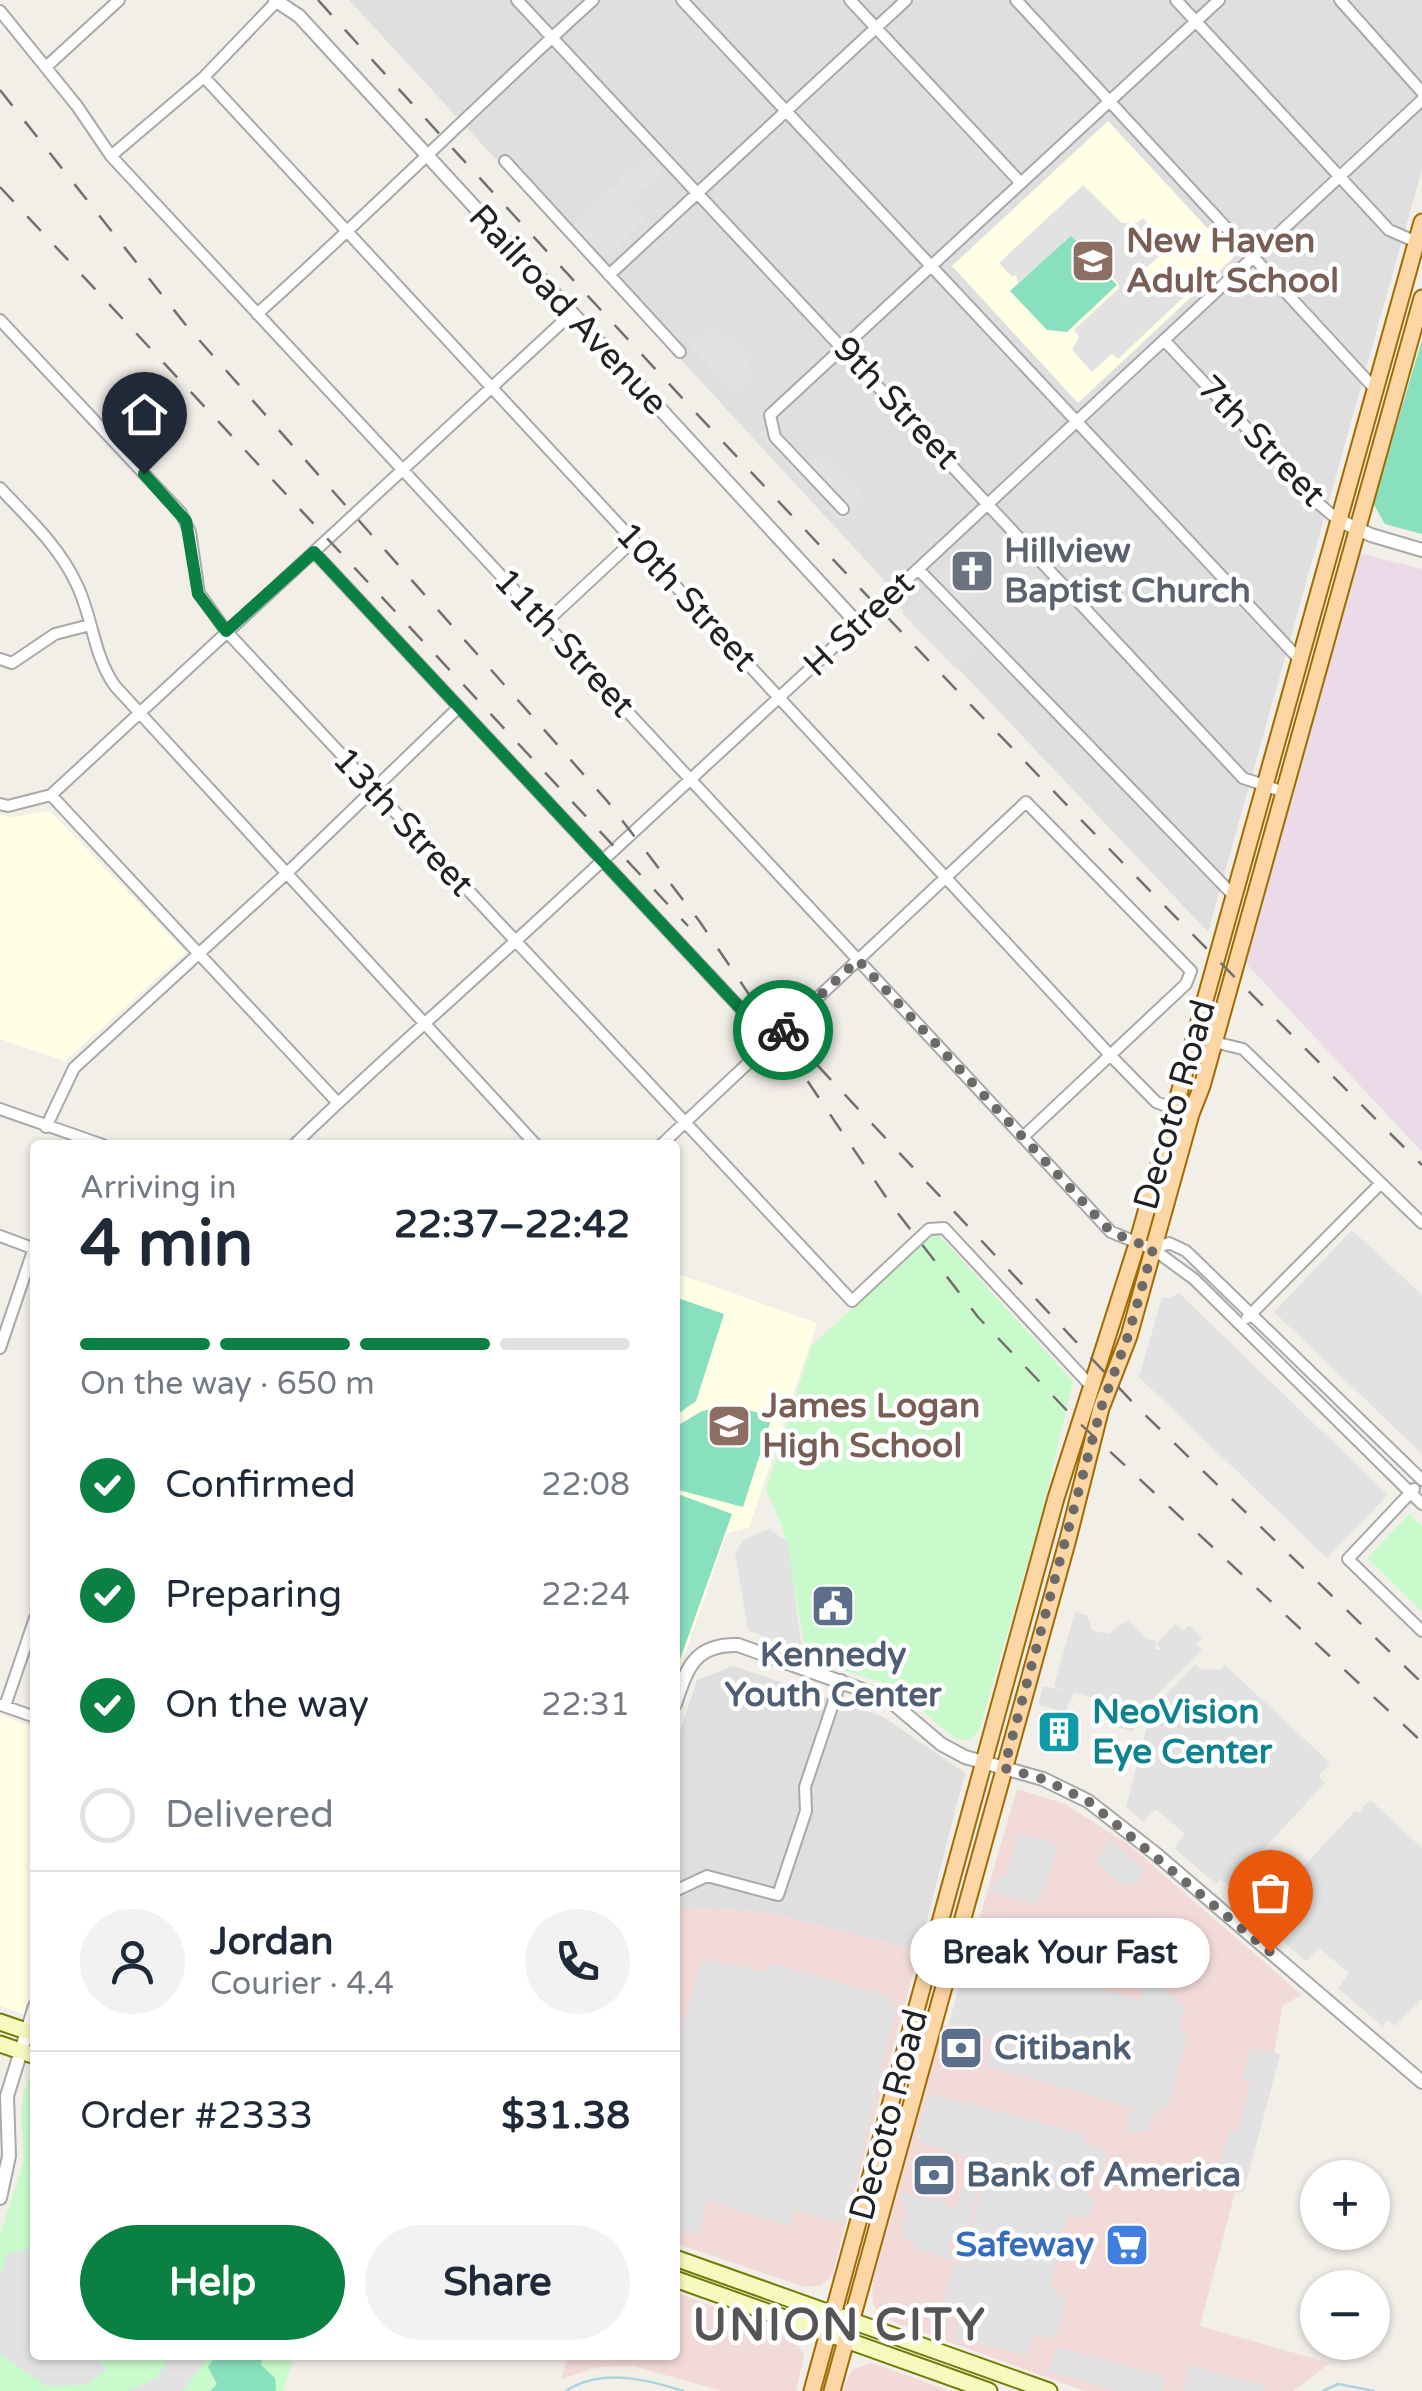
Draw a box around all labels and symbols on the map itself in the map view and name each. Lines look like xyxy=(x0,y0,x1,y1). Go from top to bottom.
street label: Railroad Avenue xyxy=(460,196,676,424)
place label: New Haven Adult School xyxy=(1126,220,1339,302)
school or university icon: New Haven Adult School xyxy=(1070,238,1116,284)
street label: 9th Street xyxy=(824,328,968,478)
street label: 7th Street xyxy=(1188,367,1334,515)
pin xyxy=(102,372,187,475)
street label: 10th Street xyxy=(607,514,765,680)
place label: Hillview Baptist Church xyxy=(1004,530,1251,612)
church icon: Hillview Baptist Church xyxy=(949,548,995,594)
street label: 11th Street xyxy=(485,560,643,726)
street label: H Street xyxy=(795,562,923,686)
street label: 13th Street xyxy=(324,739,482,905)
courier xyxy=(733,980,833,1080)
street label: Decoto Road xyxy=(1125,995,1225,1215)
place label: James Logan High School xyxy=(761,1385,980,1467)
school or university icon: James Logan High School xyxy=(706,1403,752,1449)
public building icon: Kennedy Youth Center xyxy=(810,1583,856,1629)
place label: Kennedy Youth Center xyxy=(725,1634,942,1716)
place label: NeoVision Eye Center xyxy=(1092,1691,1273,1773)
building icon: NeoVision Eye Center xyxy=(1036,1709,1082,1755)
pin xyxy=(1228,1850,1313,1953)
callout: Break Your Fast xyxy=(910,1917,1210,1987)
street label: Decoto Road xyxy=(841,2005,937,2225)
bank icon: Citibank xyxy=(938,2025,984,2071)
place label: Citibank xyxy=(994,2027,1131,2069)
bank icon: Bank of America xyxy=(911,2152,957,2198)
place label: Bank of America xyxy=(966,2154,1241,2196)
supermarket icon: Safeway xyxy=(1104,2222,1150,2268)
place label: Safeway xyxy=(956,2224,1094,2266)
district label: UNION CITY xyxy=(693,2299,987,2353)

